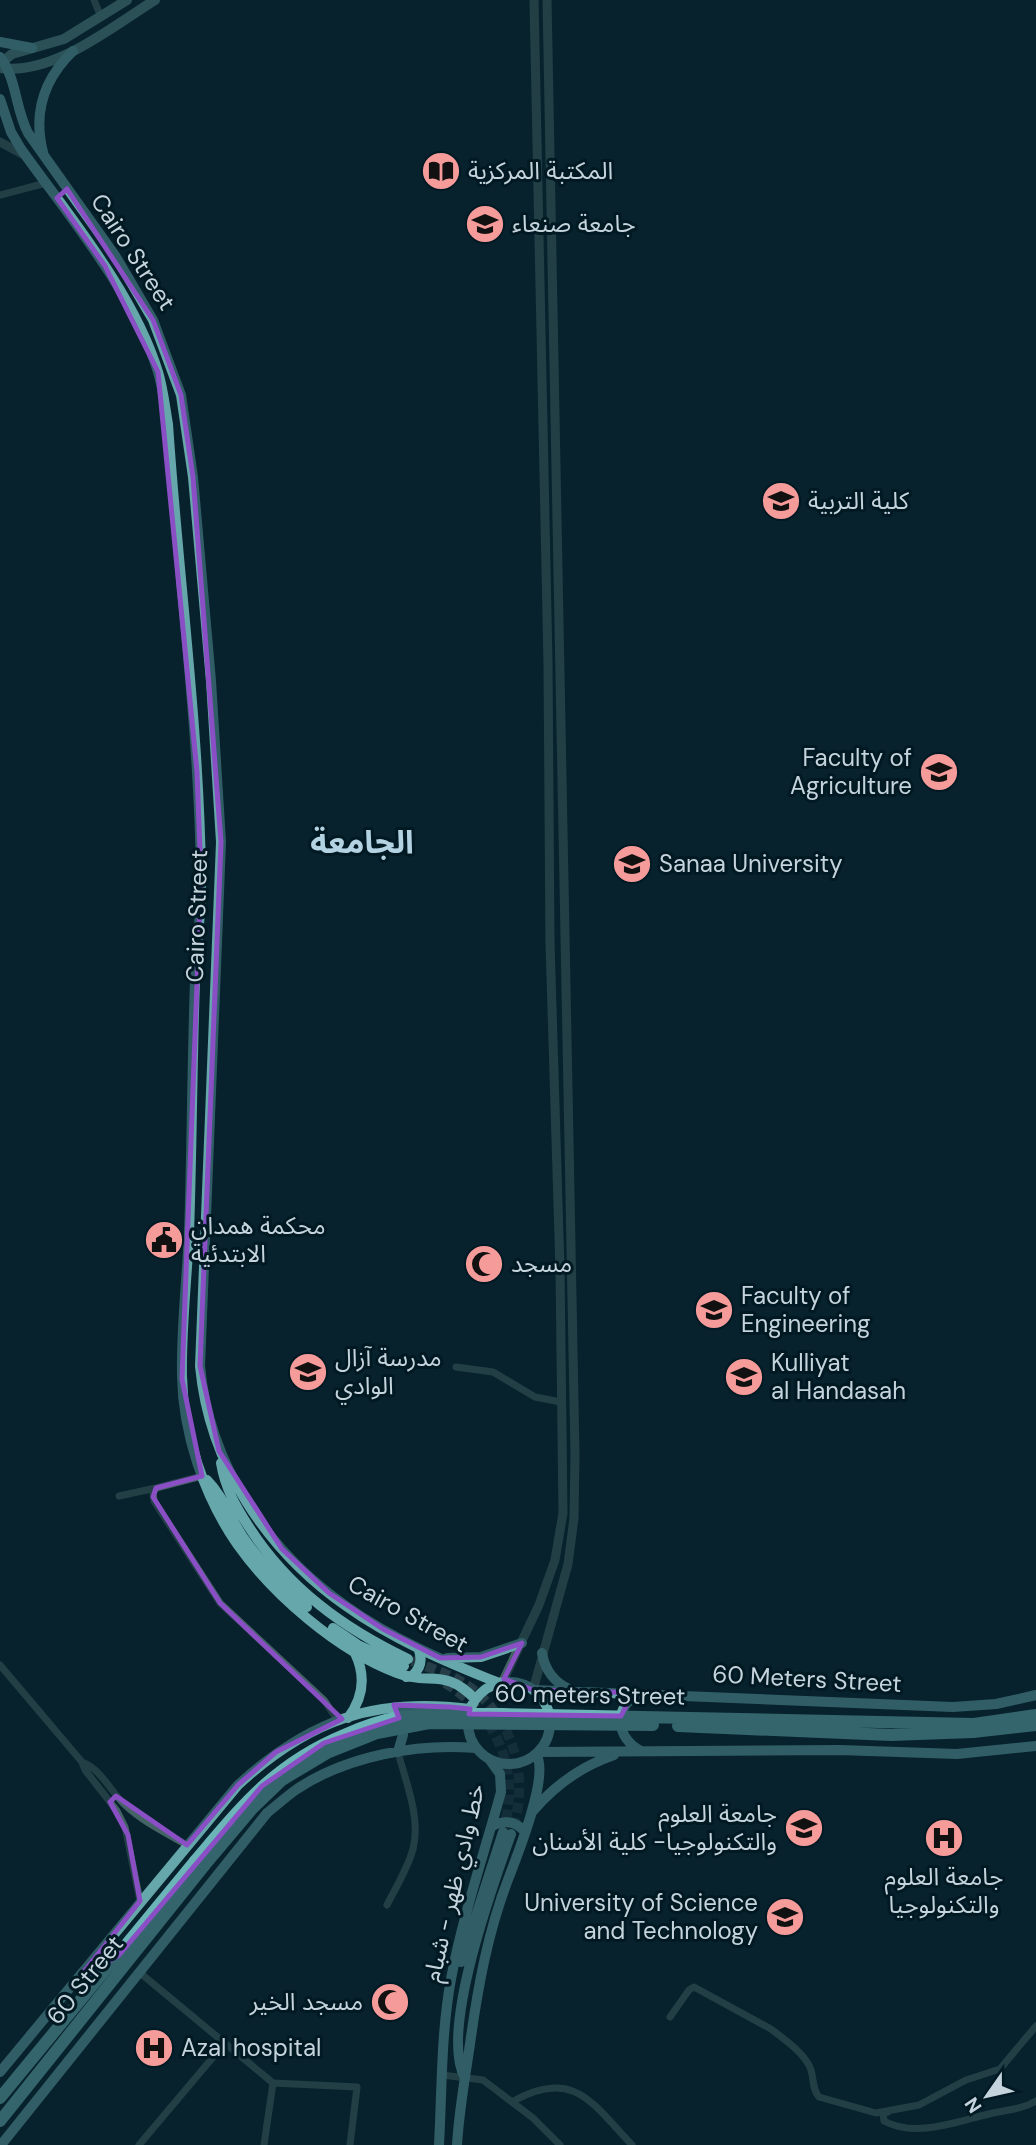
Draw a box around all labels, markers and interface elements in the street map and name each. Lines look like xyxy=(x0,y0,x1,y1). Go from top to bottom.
library icon: المكتبة المركزية xyxy=(420,150,462,192)
place label: المكتبة المركزية xyxy=(468,155,613,186)
street label: Cairo Street xyxy=(84,187,183,316)
school or university icon: جامعة صنعاء xyxy=(464,203,506,245)
place label: جامعة صنعاء xyxy=(512,208,636,239)
school or university icon: كلية التربية xyxy=(760,480,802,522)
place label: كلية التربية xyxy=(808,485,910,516)
place label: Faculty of Agriculture xyxy=(790,742,912,801)
school or university icon: Faculty of Agriculture xyxy=(918,751,960,793)
district label: الجامعة xyxy=(310,821,414,863)
school or university icon: Sanaa University xyxy=(611,843,653,885)
place label: Sanaa University xyxy=(659,848,843,879)
street label: Cairo Street xyxy=(179,849,214,983)
place label: محكمة همدان الابتدئية xyxy=(191,1210,326,1269)
public building icon: محكمة همدان الابتدئية xyxy=(143,1219,185,1261)
mosque icon: مسجد xyxy=(463,1243,505,1285)
place label: مسجد xyxy=(511,1248,572,1279)
place label: Faculty of Engineering xyxy=(741,1280,870,1339)
school or university icon: Faculty of Engineering xyxy=(693,1289,735,1331)
place label: مدرسة آزال الوادي xyxy=(335,1342,442,1405)
place label: Kulliyat al Handasah xyxy=(771,1347,906,1406)
school or university icon: مدرسة آزال الوادي xyxy=(287,1351,329,1393)
school or university icon: Kulliyat al Handasah xyxy=(723,1356,765,1398)
street label: Cairo Street xyxy=(343,1568,474,1659)
street label: 60 Meters Street xyxy=(712,1658,902,1699)
street label: 60 meters Street xyxy=(494,1677,686,1712)
street label: خط وادي ظهر - شبام xyxy=(416,1781,495,1986)
place label: جامعة العلوم والتكنولوجيا- كلية الأسنان xyxy=(532,1798,777,1857)
school or university icon: جامعة العلوم والتكنولوجيا- كلية الأسنان xyxy=(783,1807,825,1849)
hospital icon: جامعة العلوم والتكنولوجيا xyxy=(923,1817,965,1859)
place label: جامعة العلوم والتكنولوجيا xyxy=(885,1861,1003,1920)
place label: University of Science and Technology xyxy=(524,1887,758,1946)
school or university icon: University of Science and Technology xyxy=(764,1896,806,1938)
street label: 60 Street xyxy=(39,1929,130,2031)
mosque icon: مسجد الخير xyxy=(369,1981,411,2023)
place label: مسجد الخير xyxy=(249,1986,363,2017)
hospital icon: Azal hospital xyxy=(133,2027,175,2069)
place label: Azal hospital xyxy=(181,2032,321,2063)
north arrow xyxy=(952,2061,1022,2131)
text: N xyxy=(959,2092,988,2118)

